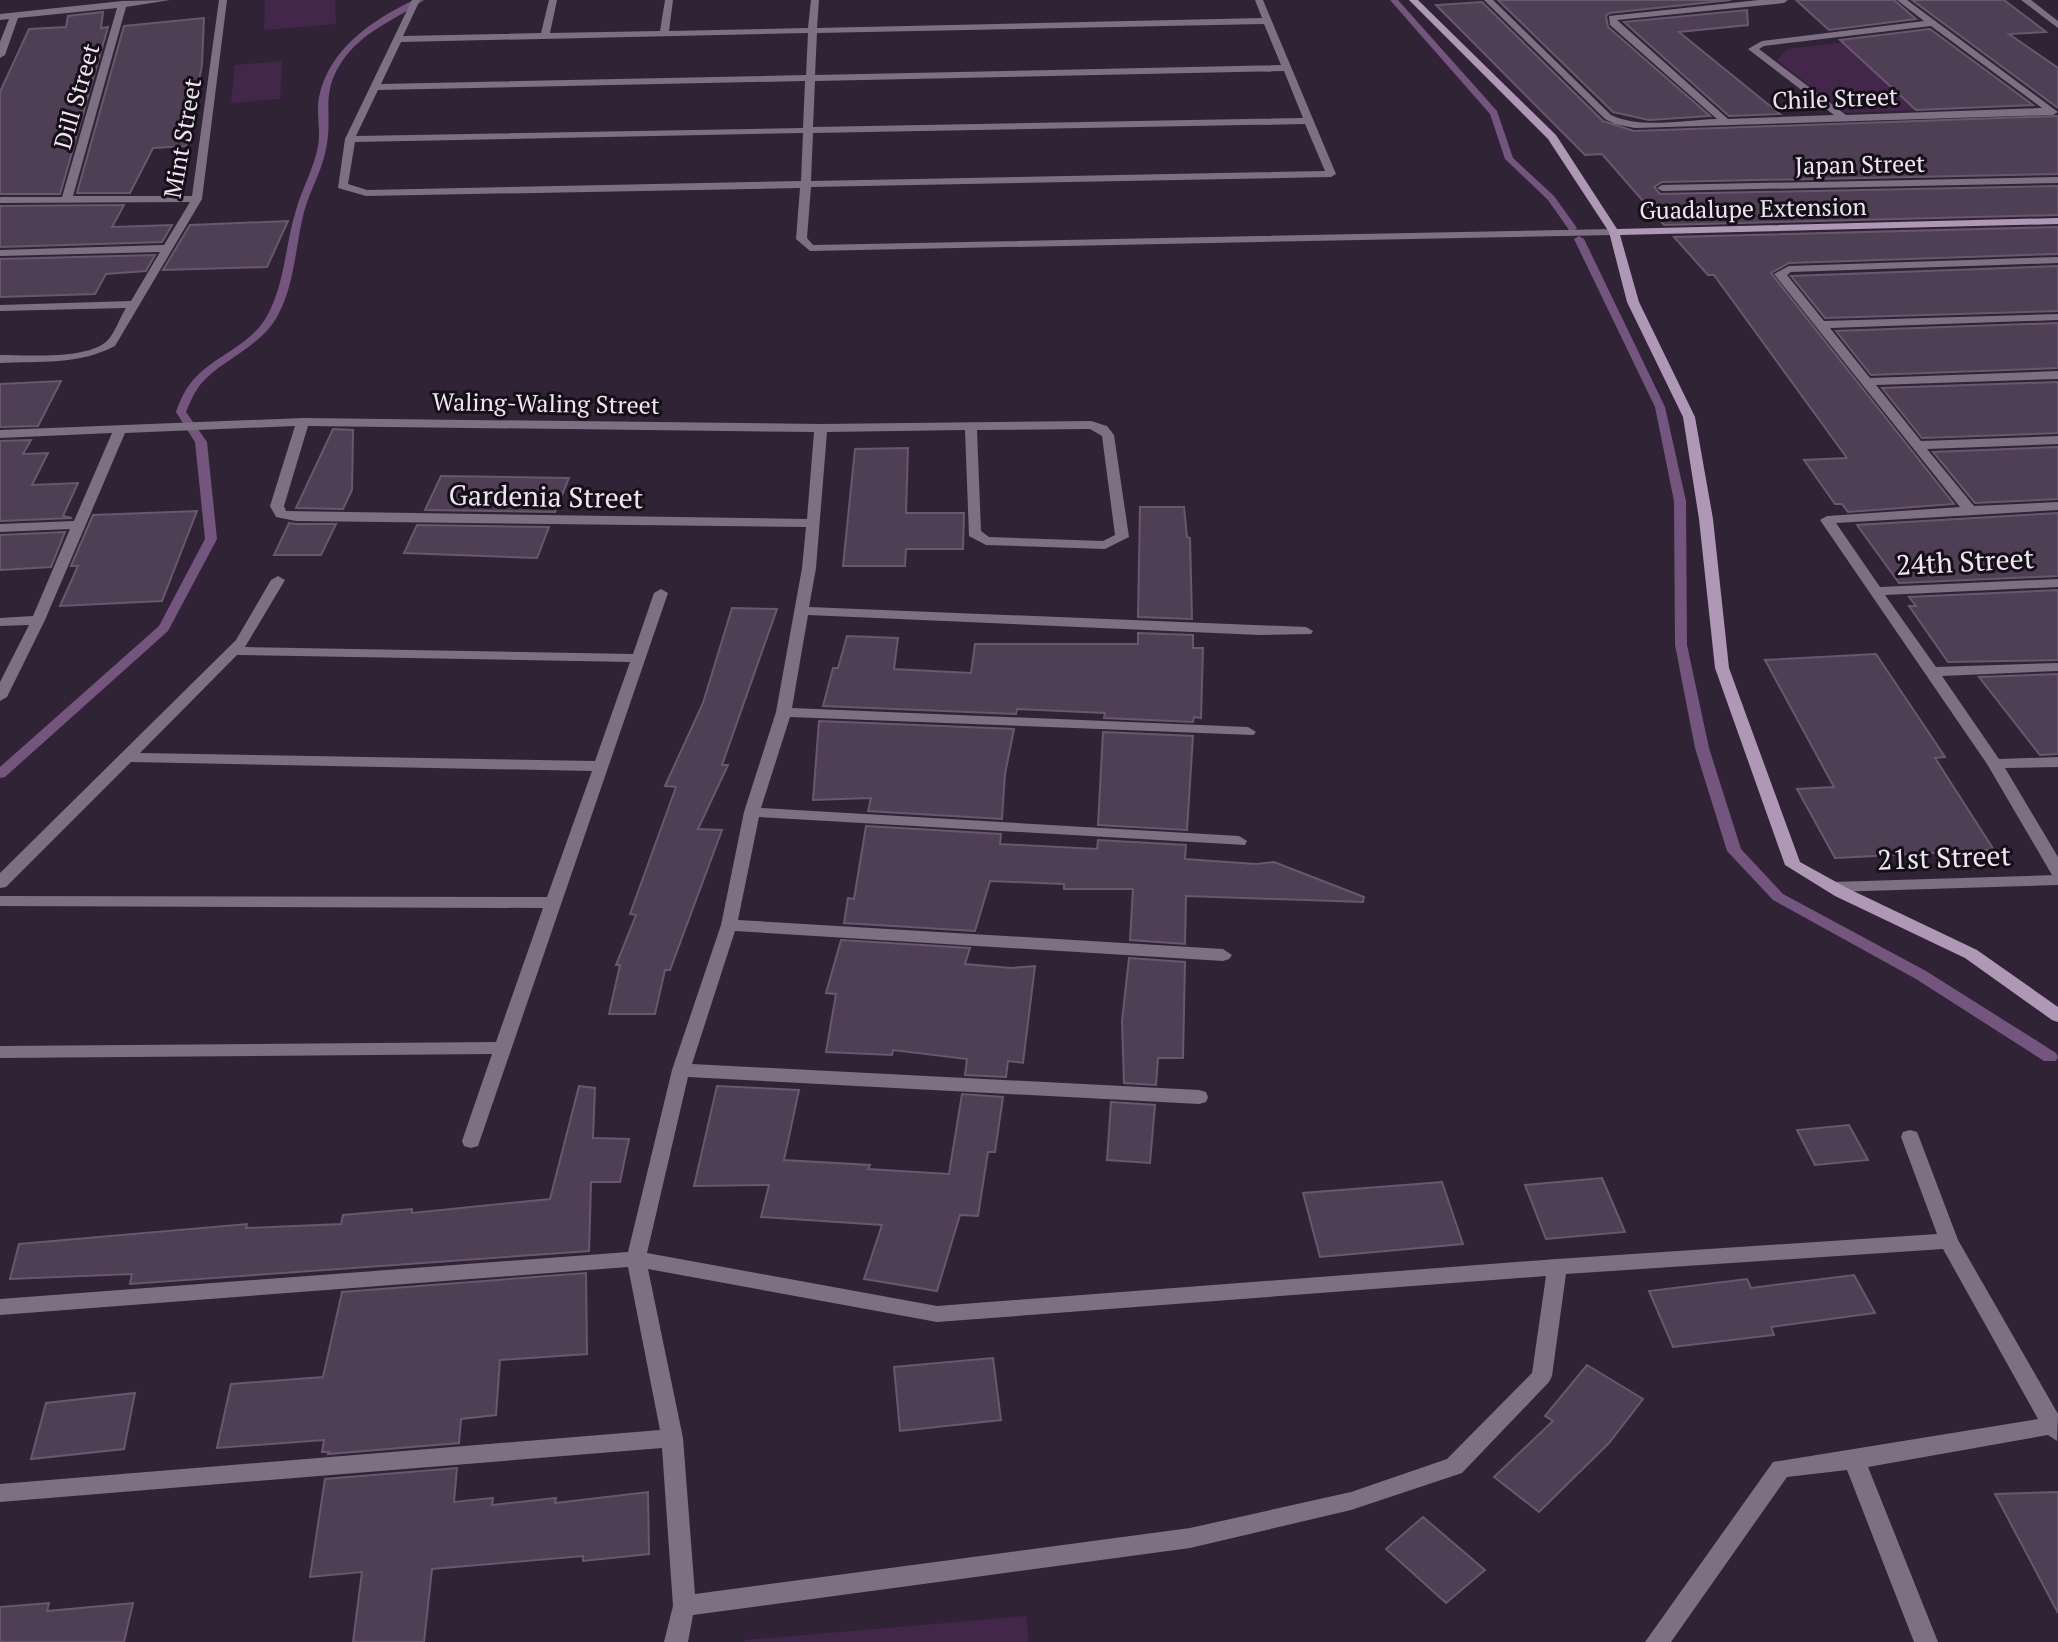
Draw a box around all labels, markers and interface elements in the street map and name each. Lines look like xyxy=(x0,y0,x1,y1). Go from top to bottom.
street label: Dill Street xyxy=(46,39,106,153)
street label: Mint Street xyxy=(156,76,208,200)
street label: Chile Street xyxy=(1772,80,1899,116)
street label: Japan Street xyxy=(1795,147,1925,181)
street label: Guadalupe Extension xyxy=(1639,190,1867,226)
street label: Waling-Waling Street xyxy=(432,385,660,421)
street label: Gardenia Street xyxy=(448,476,644,516)
street label: 24th Street xyxy=(1895,539,2036,583)
street label: 21st Street xyxy=(1876,836,2012,878)

